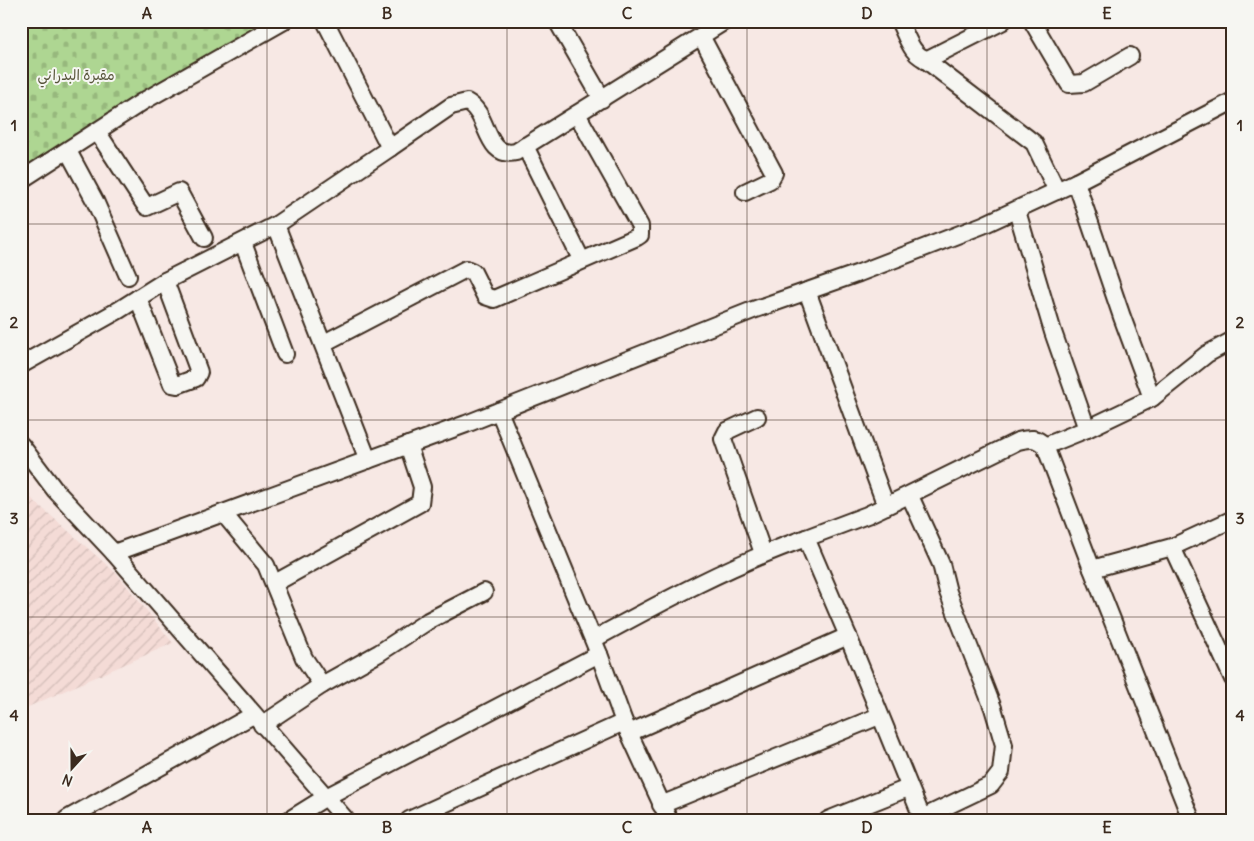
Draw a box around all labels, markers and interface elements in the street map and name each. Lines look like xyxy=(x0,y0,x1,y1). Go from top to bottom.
text: A xyxy=(142,3,152,23)
text: B xyxy=(382,3,393,23)
text: C xyxy=(622,3,633,23)
text: D xyxy=(861,3,873,23)
text: E xyxy=(1102,3,1112,23)
park label: مقبرة البدراني xyxy=(37,66,115,88)
text: 1 xyxy=(11,115,17,135)
text: 1 xyxy=(1237,115,1243,135)
text: 2 xyxy=(10,312,19,332)
text: 2 xyxy=(1236,312,1245,332)
text: 3 xyxy=(9,508,19,528)
text: 3 xyxy=(1235,508,1245,528)
text: 4 xyxy=(9,705,19,725)
text: 4 xyxy=(1235,705,1245,725)
north arrow xyxy=(48,744,98,794)
text: N xyxy=(60,770,75,790)
text: A xyxy=(142,817,152,837)
text: B xyxy=(382,817,393,837)
text: C xyxy=(622,817,633,837)
text: D xyxy=(861,817,873,837)
text: E xyxy=(1102,817,1112,837)

